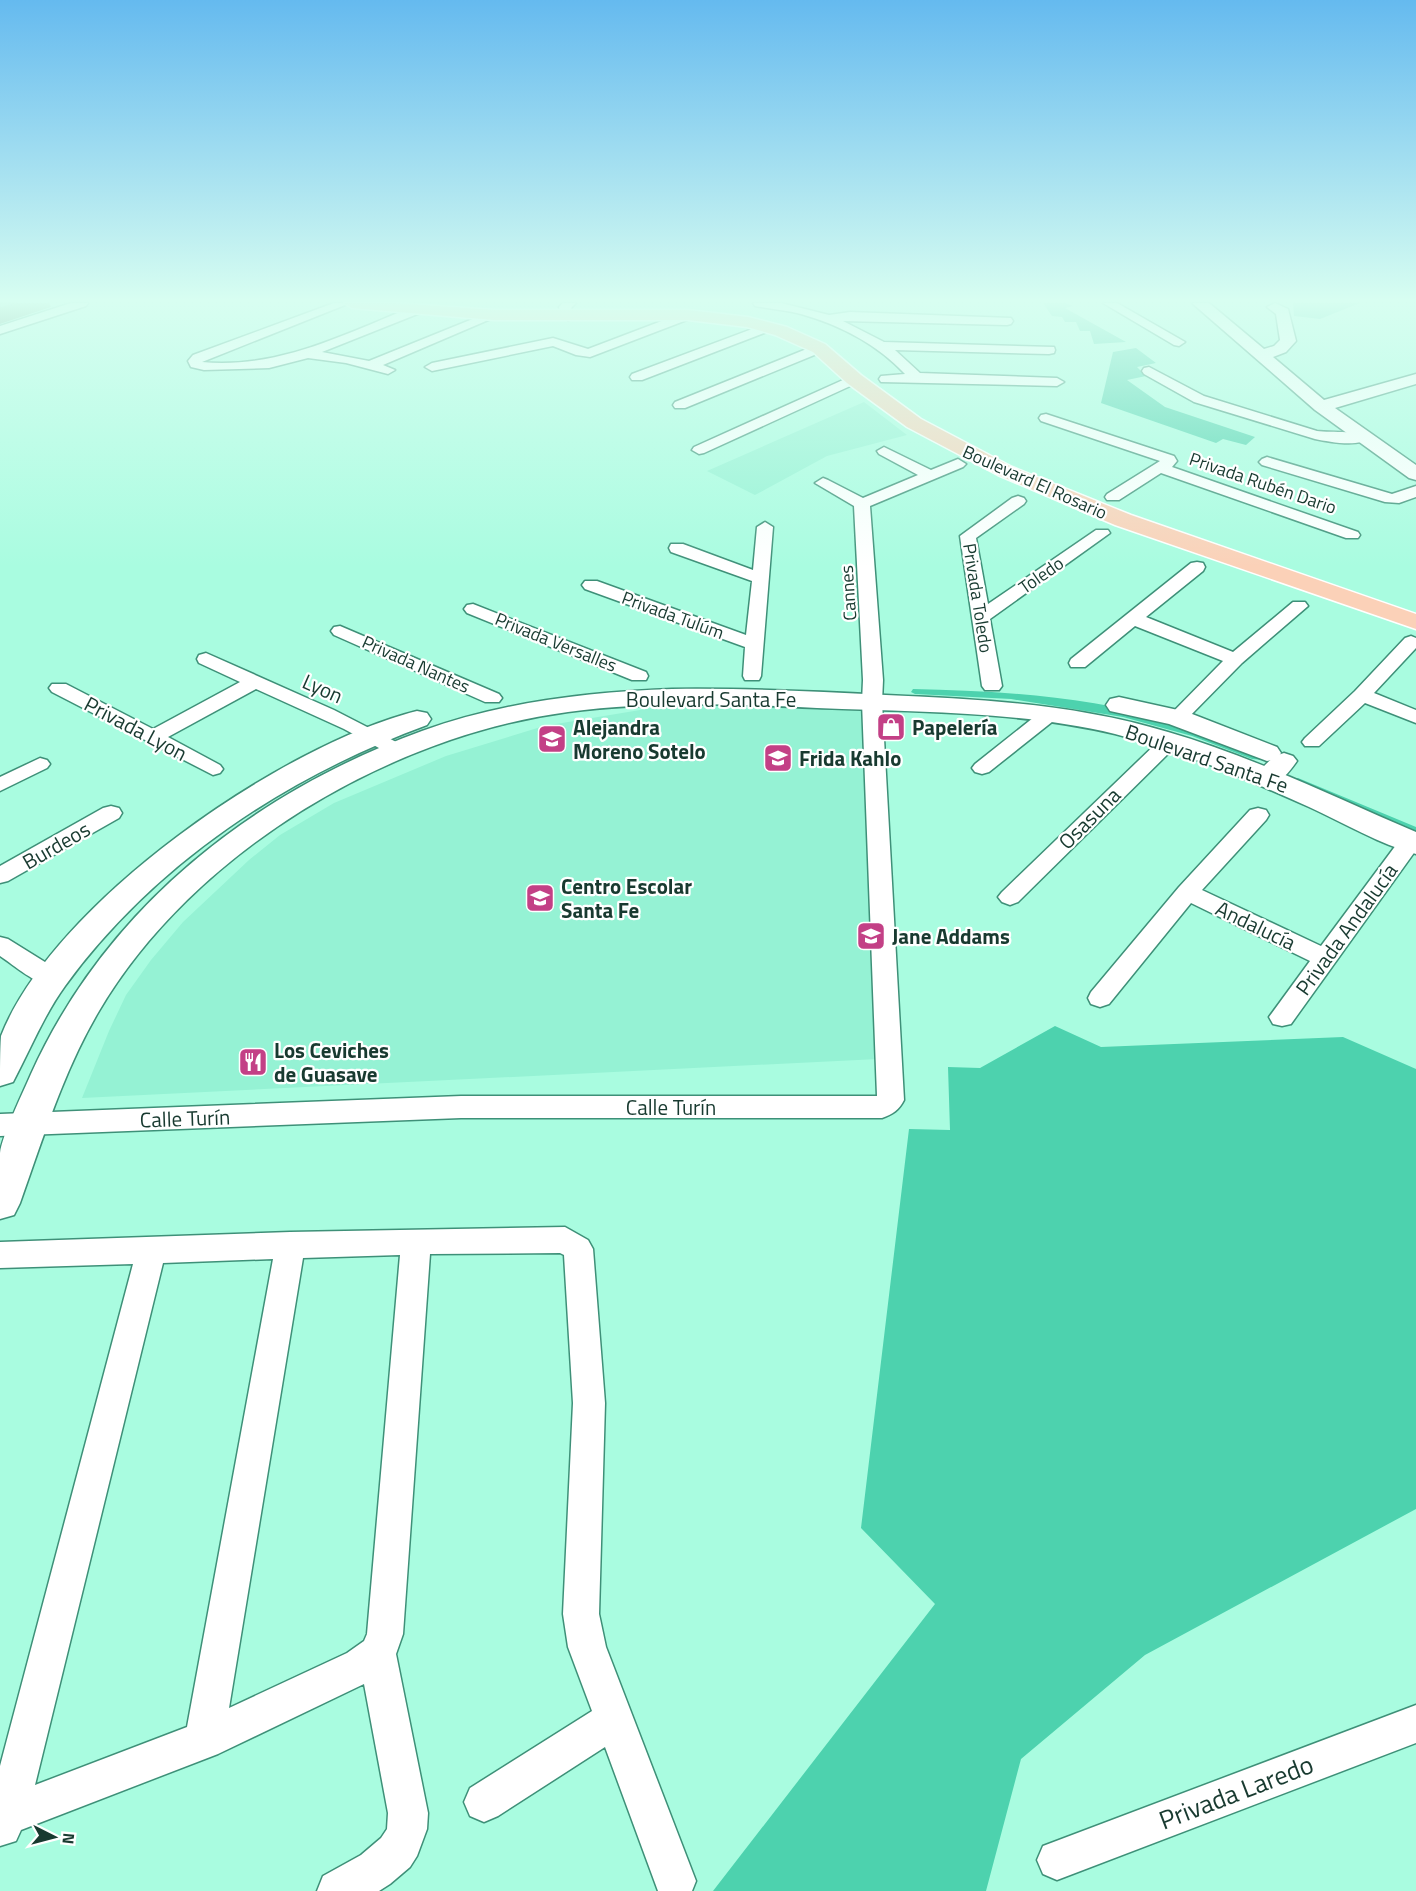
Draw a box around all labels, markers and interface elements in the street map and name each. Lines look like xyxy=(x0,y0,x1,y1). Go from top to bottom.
street label: Boulevard El Rosario xyxy=(958,438,1112,526)
street label: Privada Rubén Dario xyxy=(1186,445,1340,521)
street label: Privada Toledo xyxy=(956,541,1000,655)
street label: Toledo xyxy=(1013,550,1069,600)
street label: Cannes xyxy=(833,564,863,622)
street label: Privada Tulúm xyxy=(618,584,728,646)
street label: Privada Versalles xyxy=(491,605,621,679)
street label: Privada Nantes xyxy=(358,628,474,700)
street label: Lyon xyxy=(298,665,348,711)
street label: Boulevard Santa Fe xyxy=(626,683,796,715)
street label: Privada Lyon xyxy=(79,687,193,769)
place label: Alejandra Moreno Sotelo xyxy=(573,711,706,767)
shop icon: Papelería xyxy=(875,711,907,743)
place label: Papelería xyxy=(912,711,998,743)
street label: Boulevard Santa Fe xyxy=(1121,715,1293,801)
school or university icon: Alejandra Moreno Sotelo xyxy=(536,723,568,755)
school or university icon: Frida Kahlo xyxy=(762,742,794,774)
place label: Frida Kahlo xyxy=(799,742,901,774)
street label: Osasuna xyxy=(1051,779,1128,856)
street label: Burdeos xyxy=(16,813,96,877)
street label: Privada Andalucía xyxy=(1287,856,1405,1002)
place label: Centro Escolar Santa Fe xyxy=(561,870,692,926)
school or university icon: Centro Escolar Santa Fe xyxy=(524,882,556,914)
street label: Andalucía xyxy=(1210,892,1302,958)
school or university icon: Jane Addams xyxy=(855,920,887,952)
place label: Jane Addams xyxy=(892,920,1010,952)
place label: Los Ceviches de Guasave xyxy=(274,1034,389,1090)
restaurant icon: Los Ceviches de Guasave xyxy=(237,1046,269,1078)
street label: Calle Turín xyxy=(626,1091,716,1123)
street label: Calle Turín xyxy=(139,1100,231,1136)
street label: Privada Laredo xyxy=(1153,1745,1319,1839)
north arrow xyxy=(24,1807,84,1867)
text: N xyxy=(56,1832,81,1845)

